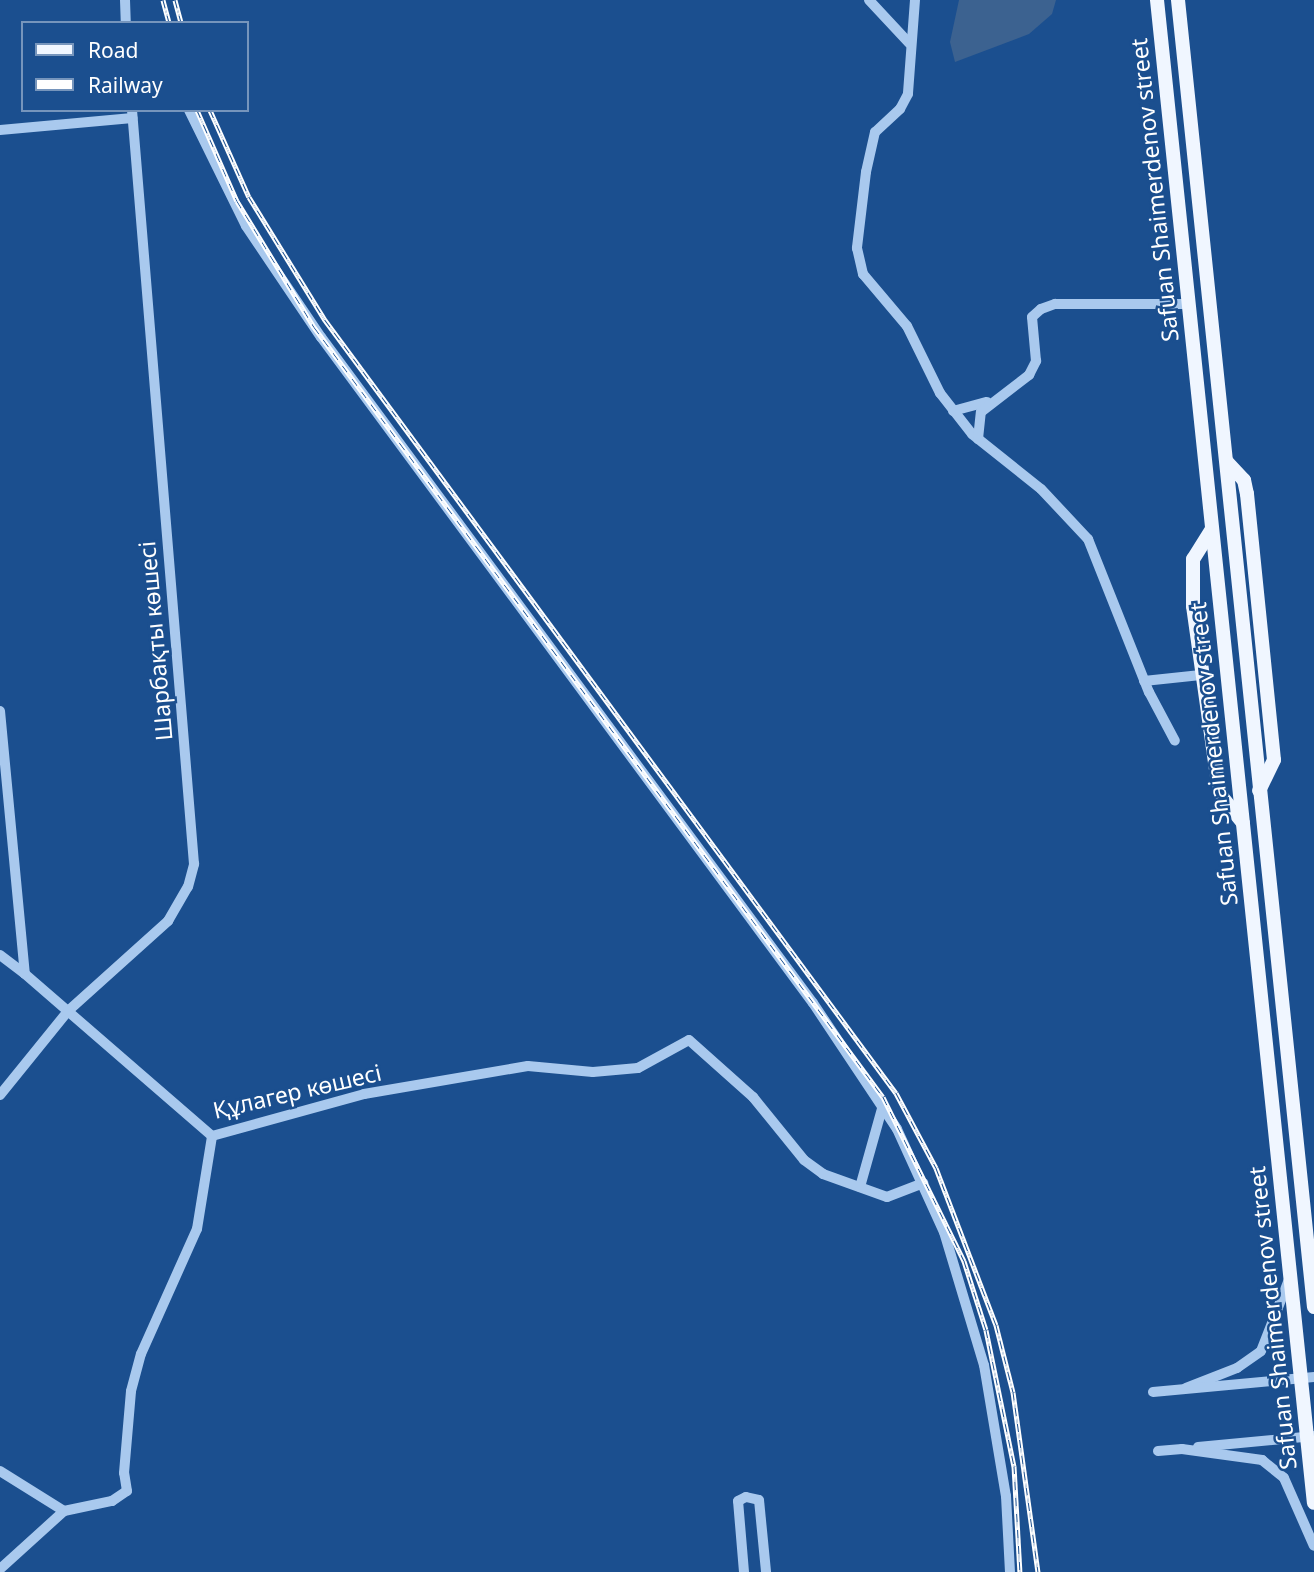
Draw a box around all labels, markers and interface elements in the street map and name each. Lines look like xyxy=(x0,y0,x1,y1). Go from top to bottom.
legend xyxy=(21,21,248,112)
text: Road xyxy=(88,36,138,64)
street label: Safuan Shaimerdenov street xyxy=(1124,37,1184,343)
text: Railway xyxy=(88,71,163,99)
street label: Шарбақты көшесі xyxy=(133,540,177,742)
street label: Safuan Shaimerdenov street xyxy=(1183,601,1243,907)
street label: Құлагер көшесі xyxy=(210,1058,384,1124)
street label: Safuan Shaimerdenov street xyxy=(1242,1165,1302,1471)

